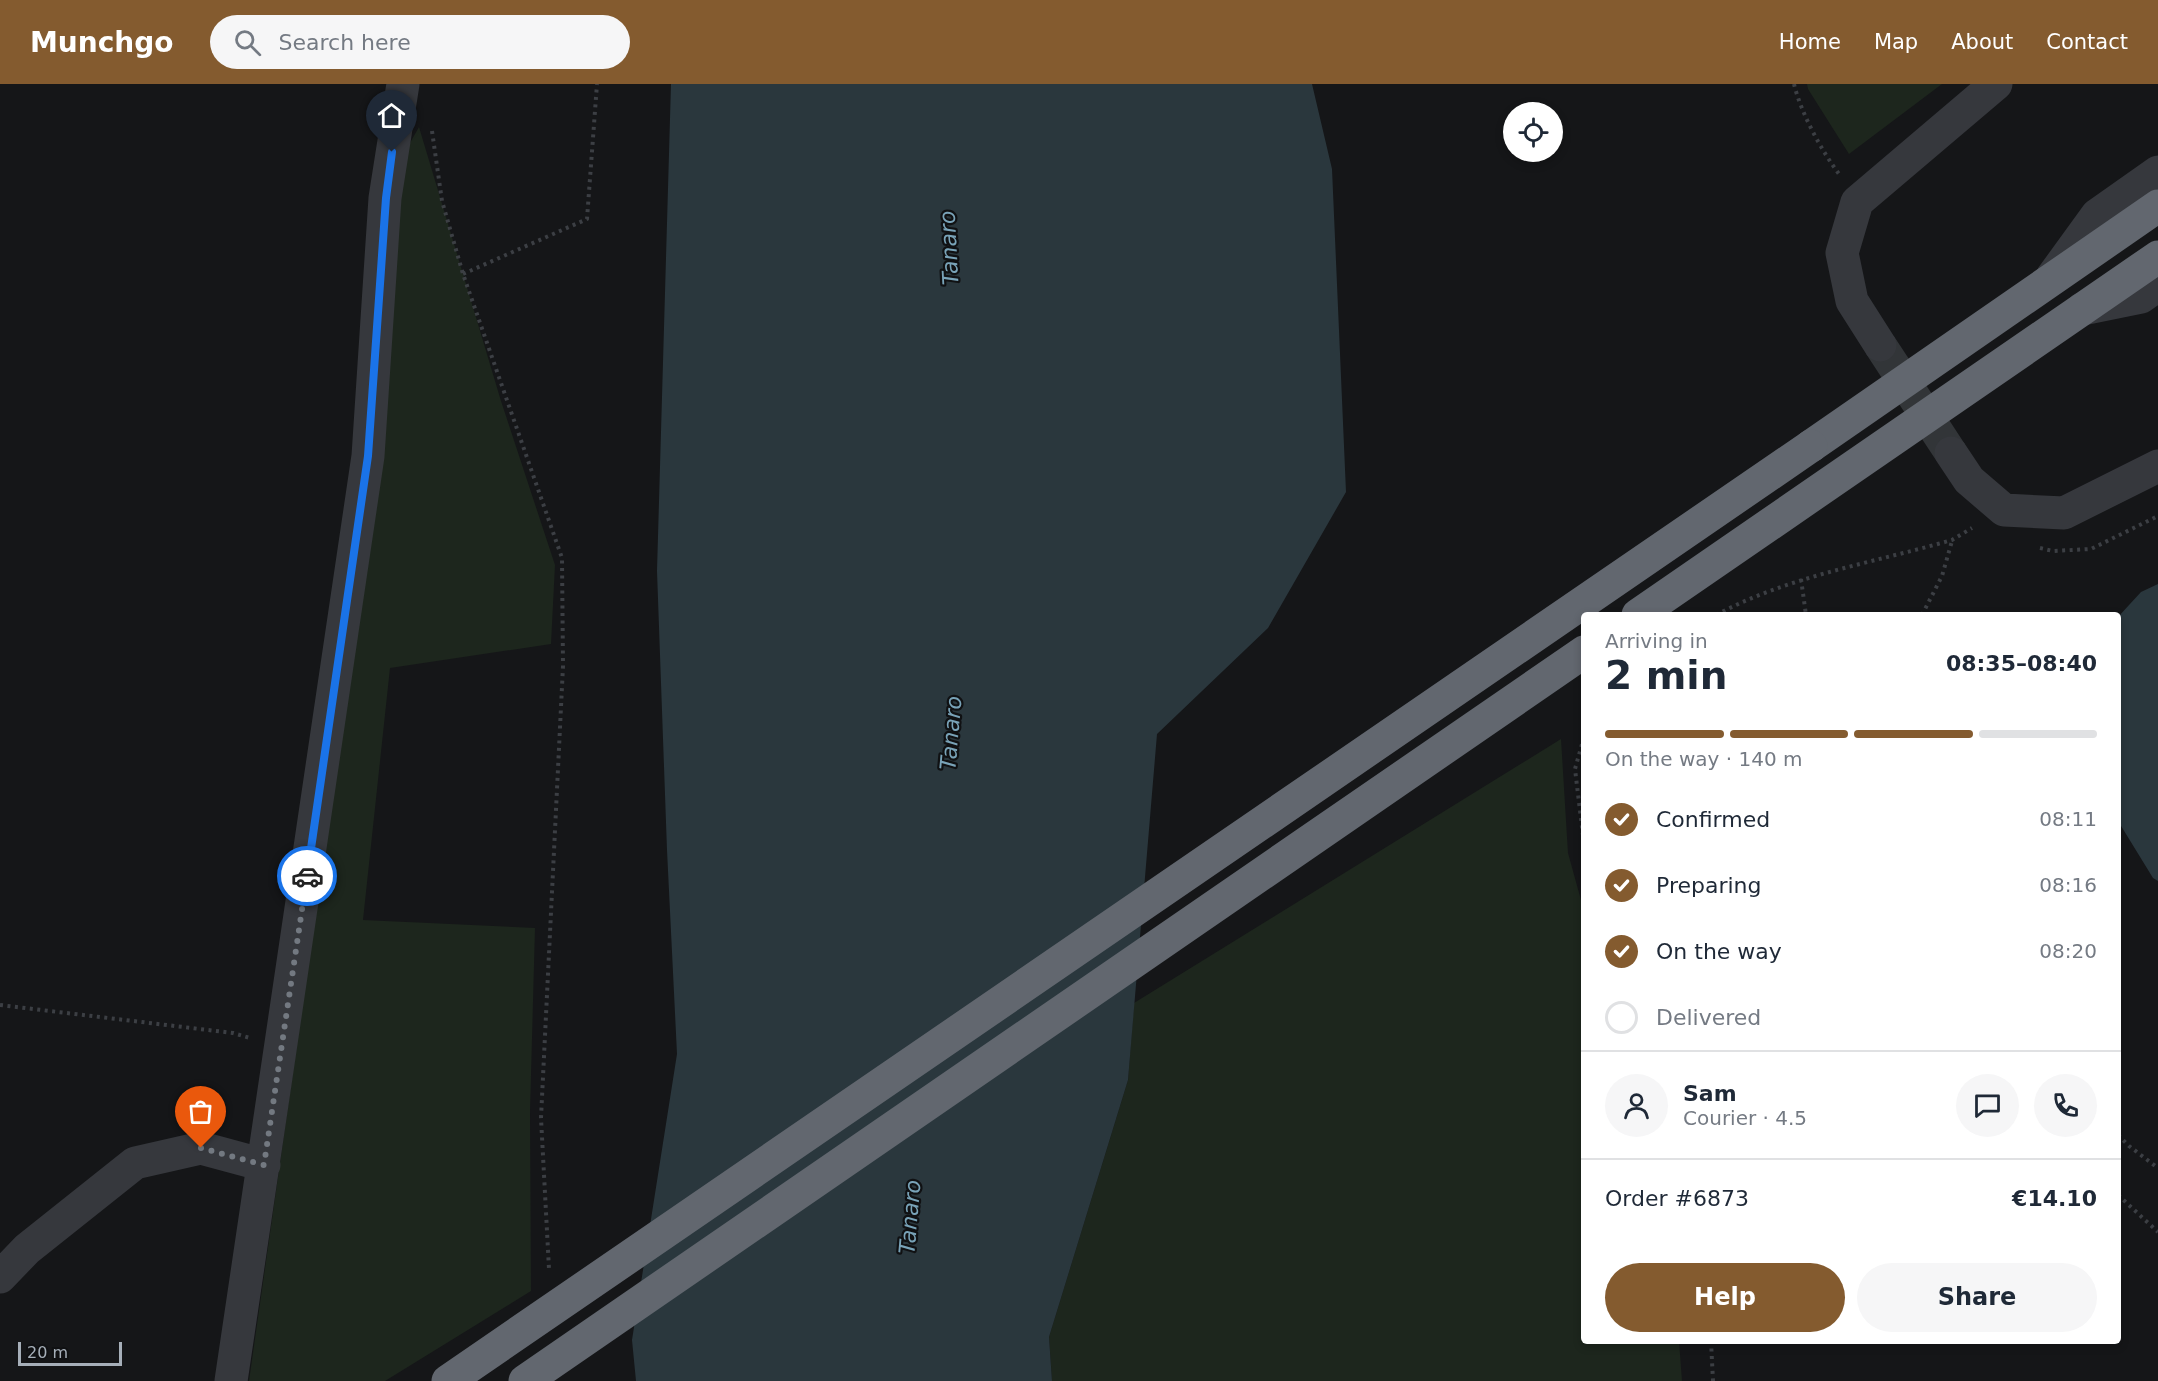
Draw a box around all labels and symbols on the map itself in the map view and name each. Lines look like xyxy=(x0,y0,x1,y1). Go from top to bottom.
pin xyxy=(366,90,417,152)
water label: Tanaro xyxy=(935,210,963,286)
water label: Tanaro xyxy=(935,695,967,771)
courier xyxy=(277,846,337,906)
pin xyxy=(175,1086,226,1148)
water label: Tanaro xyxy=(894,1179,926,1255)
scale bar xyxy=(18,1339,122,1366)

